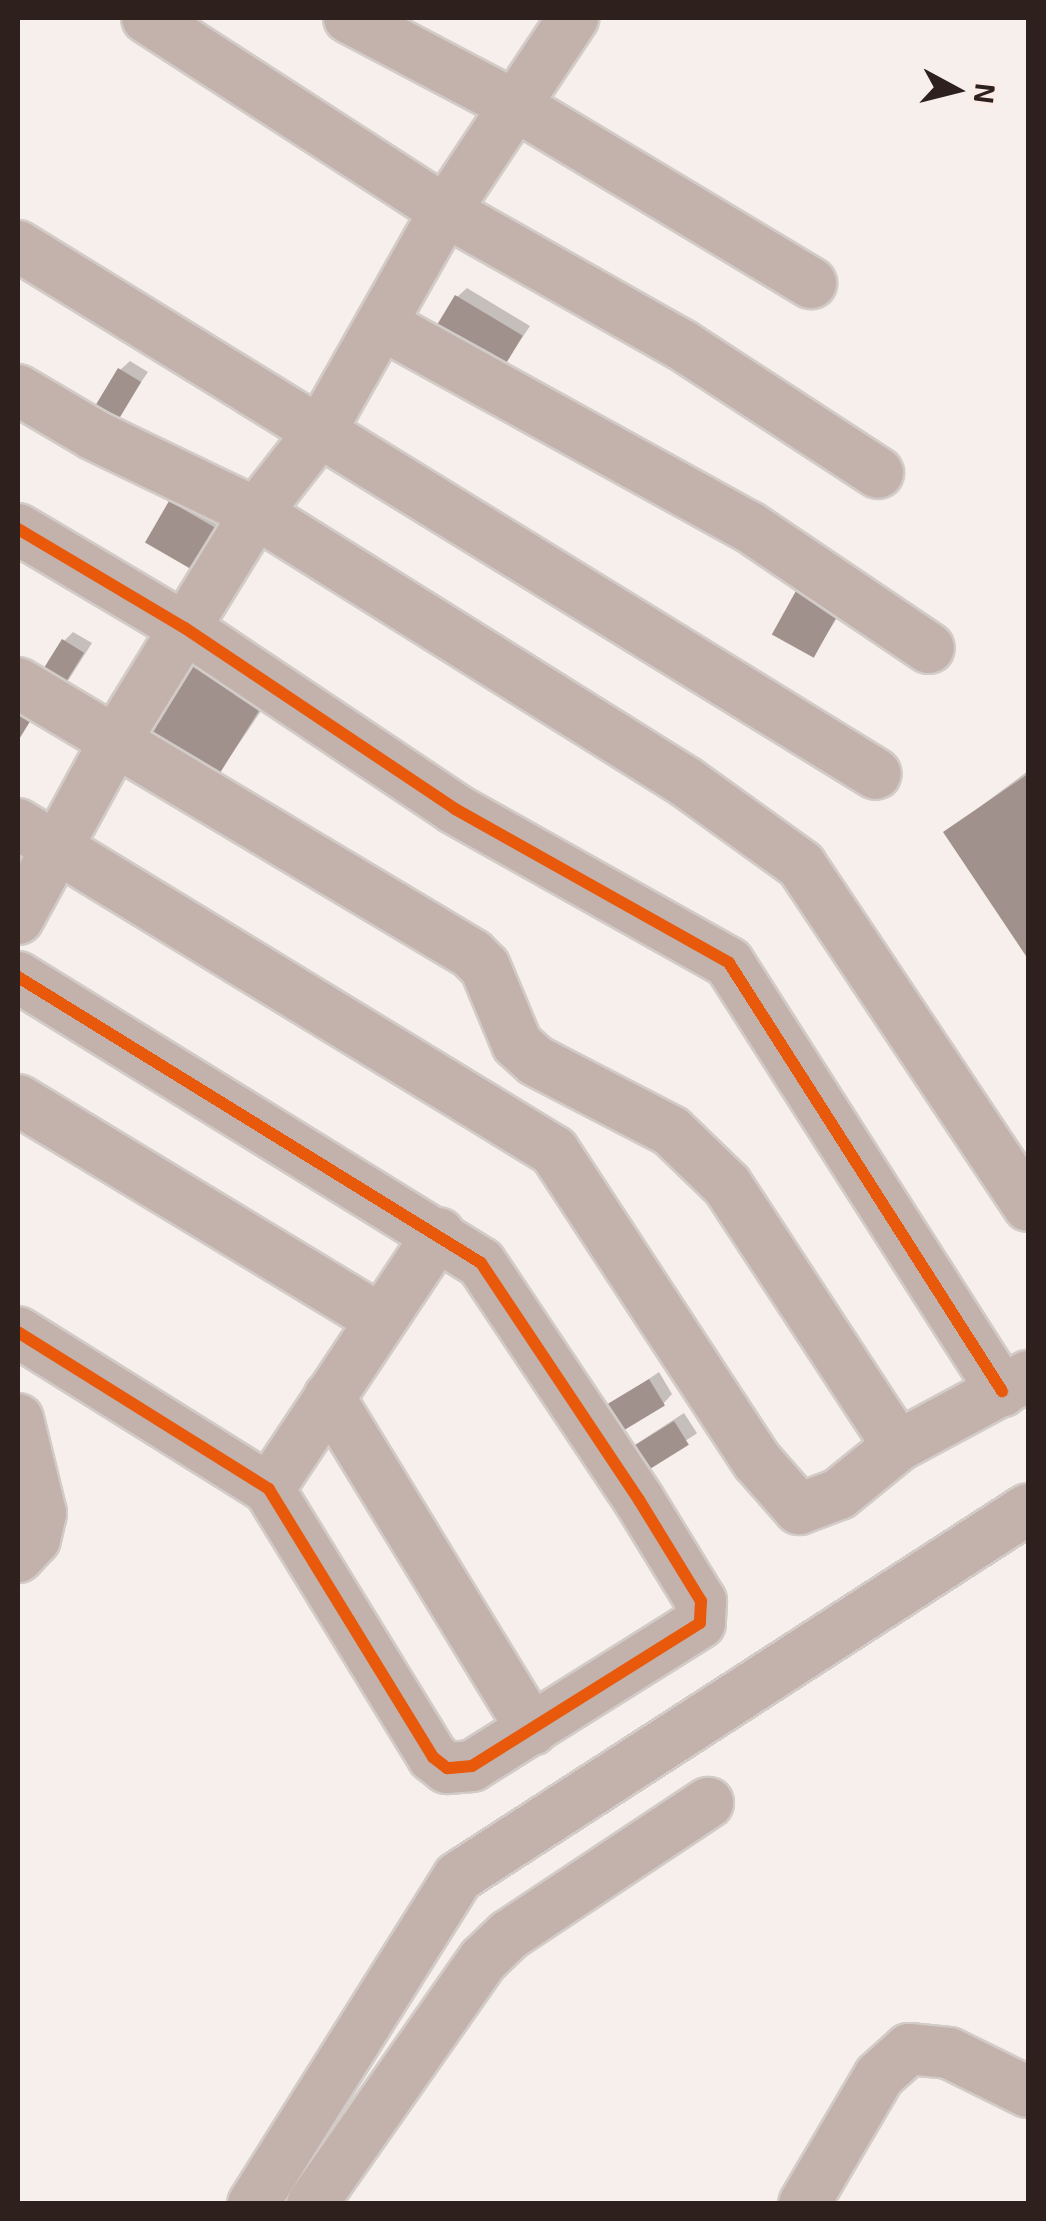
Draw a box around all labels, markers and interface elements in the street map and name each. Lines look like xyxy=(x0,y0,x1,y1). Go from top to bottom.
north arrow xyxy=(906,40,1006,140)
text: N xyxy=(968,82,1004,106)

